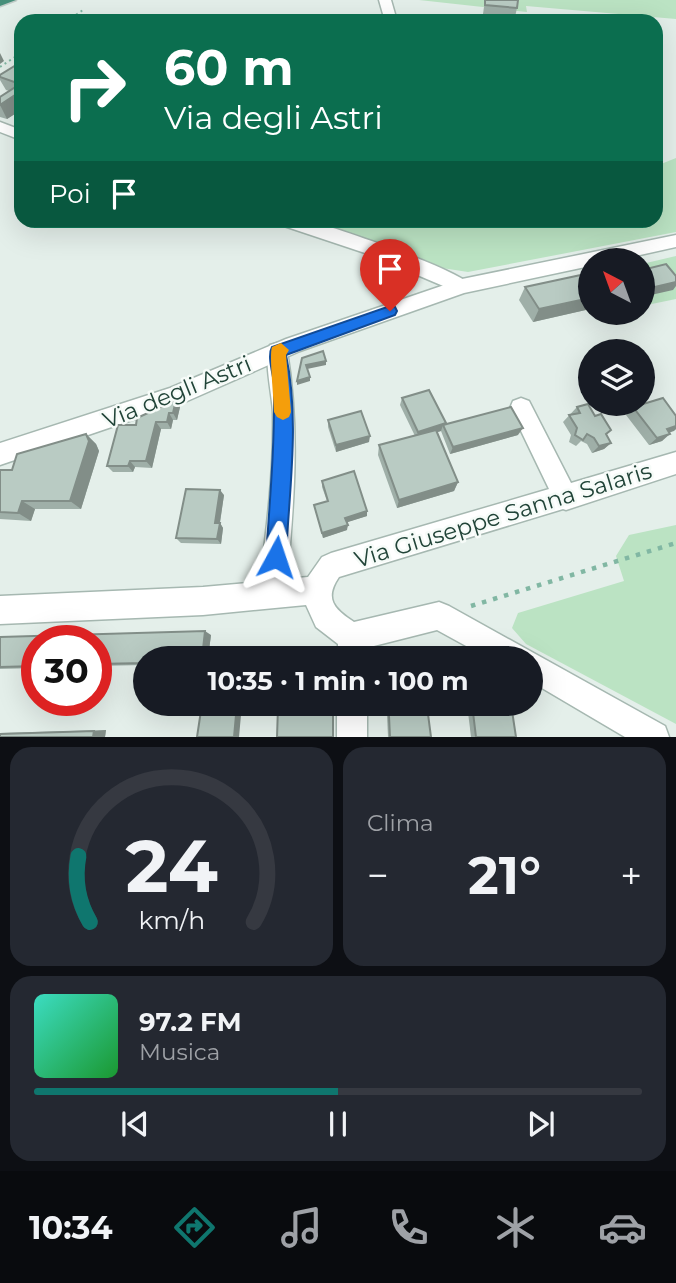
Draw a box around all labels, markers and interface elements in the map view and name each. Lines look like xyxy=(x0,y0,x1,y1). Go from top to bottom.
text: 60 m xyxy=(164,38,294,97)
icon: right xyxy=(49,42,140,133)
text: Via degli Astri xyxy=(164,98,383,137)
icon: arrive xyxy=(105,175,143,213)
text: Poi xyxy=(49,178,91,210)
pin xyxy=(360,239,420,311)
north arrow xyxy=(578,248,654,326)
map controls xyxy=(578,248,655,416)
icon: arrive xyxy=(371,250,409,288)
button: layers xyxy=(578,339,655,416)
street label: Via degli Astri xyxy=(99,350,255,434)
street label: Via Giuseppe Sanna Salaris xyxy=(351,456,655,574)
position arrow xyxy=(239,520,313,594)
speed limit sign: 30 xyxy=(21,625,112,716)
text: 10:35 · 1 min · 100 m xyxy=(207,665,469,697)
text: Clima xyxy=(367,809,434,837)
text: 24 xyxy=(125,823,218,911)
text: 21° xyxy=(468,844,541,907)
text: − xyxy=(367,852,389,899)
text: + xyxy=(620,852,642,899)
text: km/h xyxy=(138,905,205,935)
text: 97.2 FM xyxy=(139,1006,242,1038)
text: Musica xyxy=(139,1038,220,1066)
icon: previous xyxy=(116,1105,154,1143)
icon: pause xyxy=(319,1105,357,1143)
icon: next xyxy=(522,1105,560,1143)
icon: directions xyxy=(170,1203,219,1252)
icon: music xyxy=(277,1203,326,1252)
icon: phone xyxy=(384,1203,433,1252)
icon: climate xyxy=(491,1203,540,1252)
icon: car xyxy=(598,1203,647,1252)
text: 10:34 xyxy=(29,1208,113,1247)

